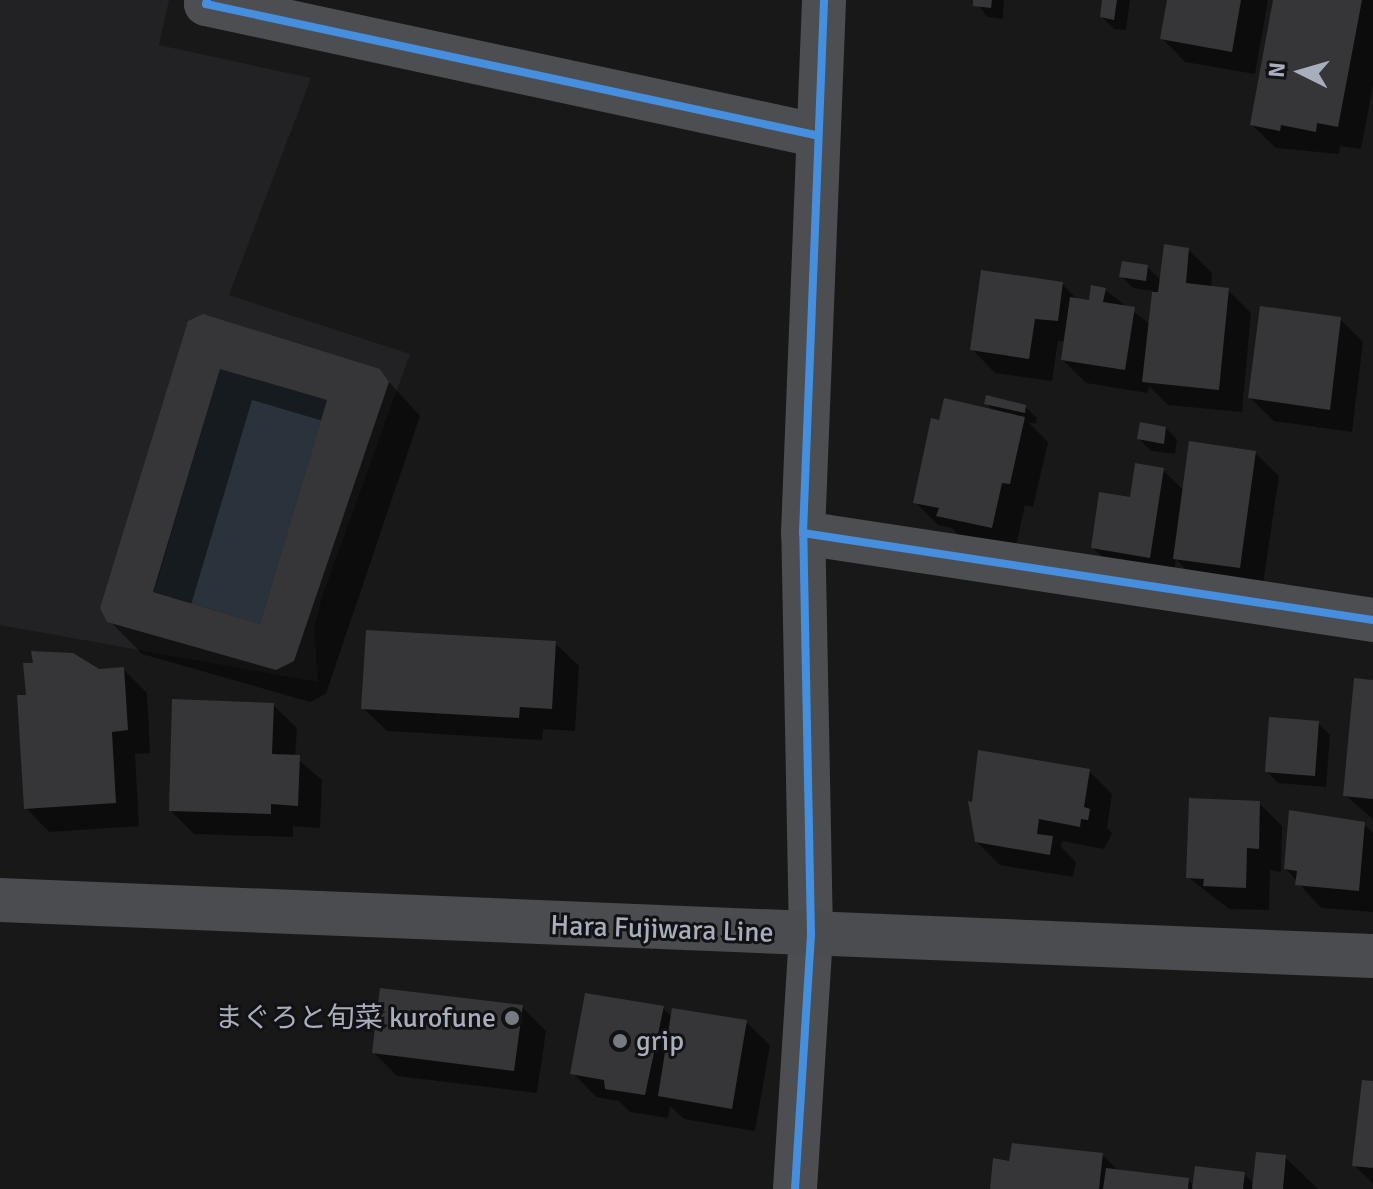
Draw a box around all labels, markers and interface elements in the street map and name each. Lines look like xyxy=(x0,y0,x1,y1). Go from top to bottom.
north arrow xyxy=(1261,32,1341,112)
text: N xyxy=(1262,61,1291,79)
street label: Hara Fujiwara Line xyxy=(550,908,774,950)
place label: まぐろと旬菜 kurofune xyxy=(215,1001,496,1035)
marker: まぐろと旬菜 kurofune xyxy=(503,1009,521,1027)
place label: grip xyxy=(636,1024,684,1058)
marker: grip xyxy=(611,1032,629,1050)

